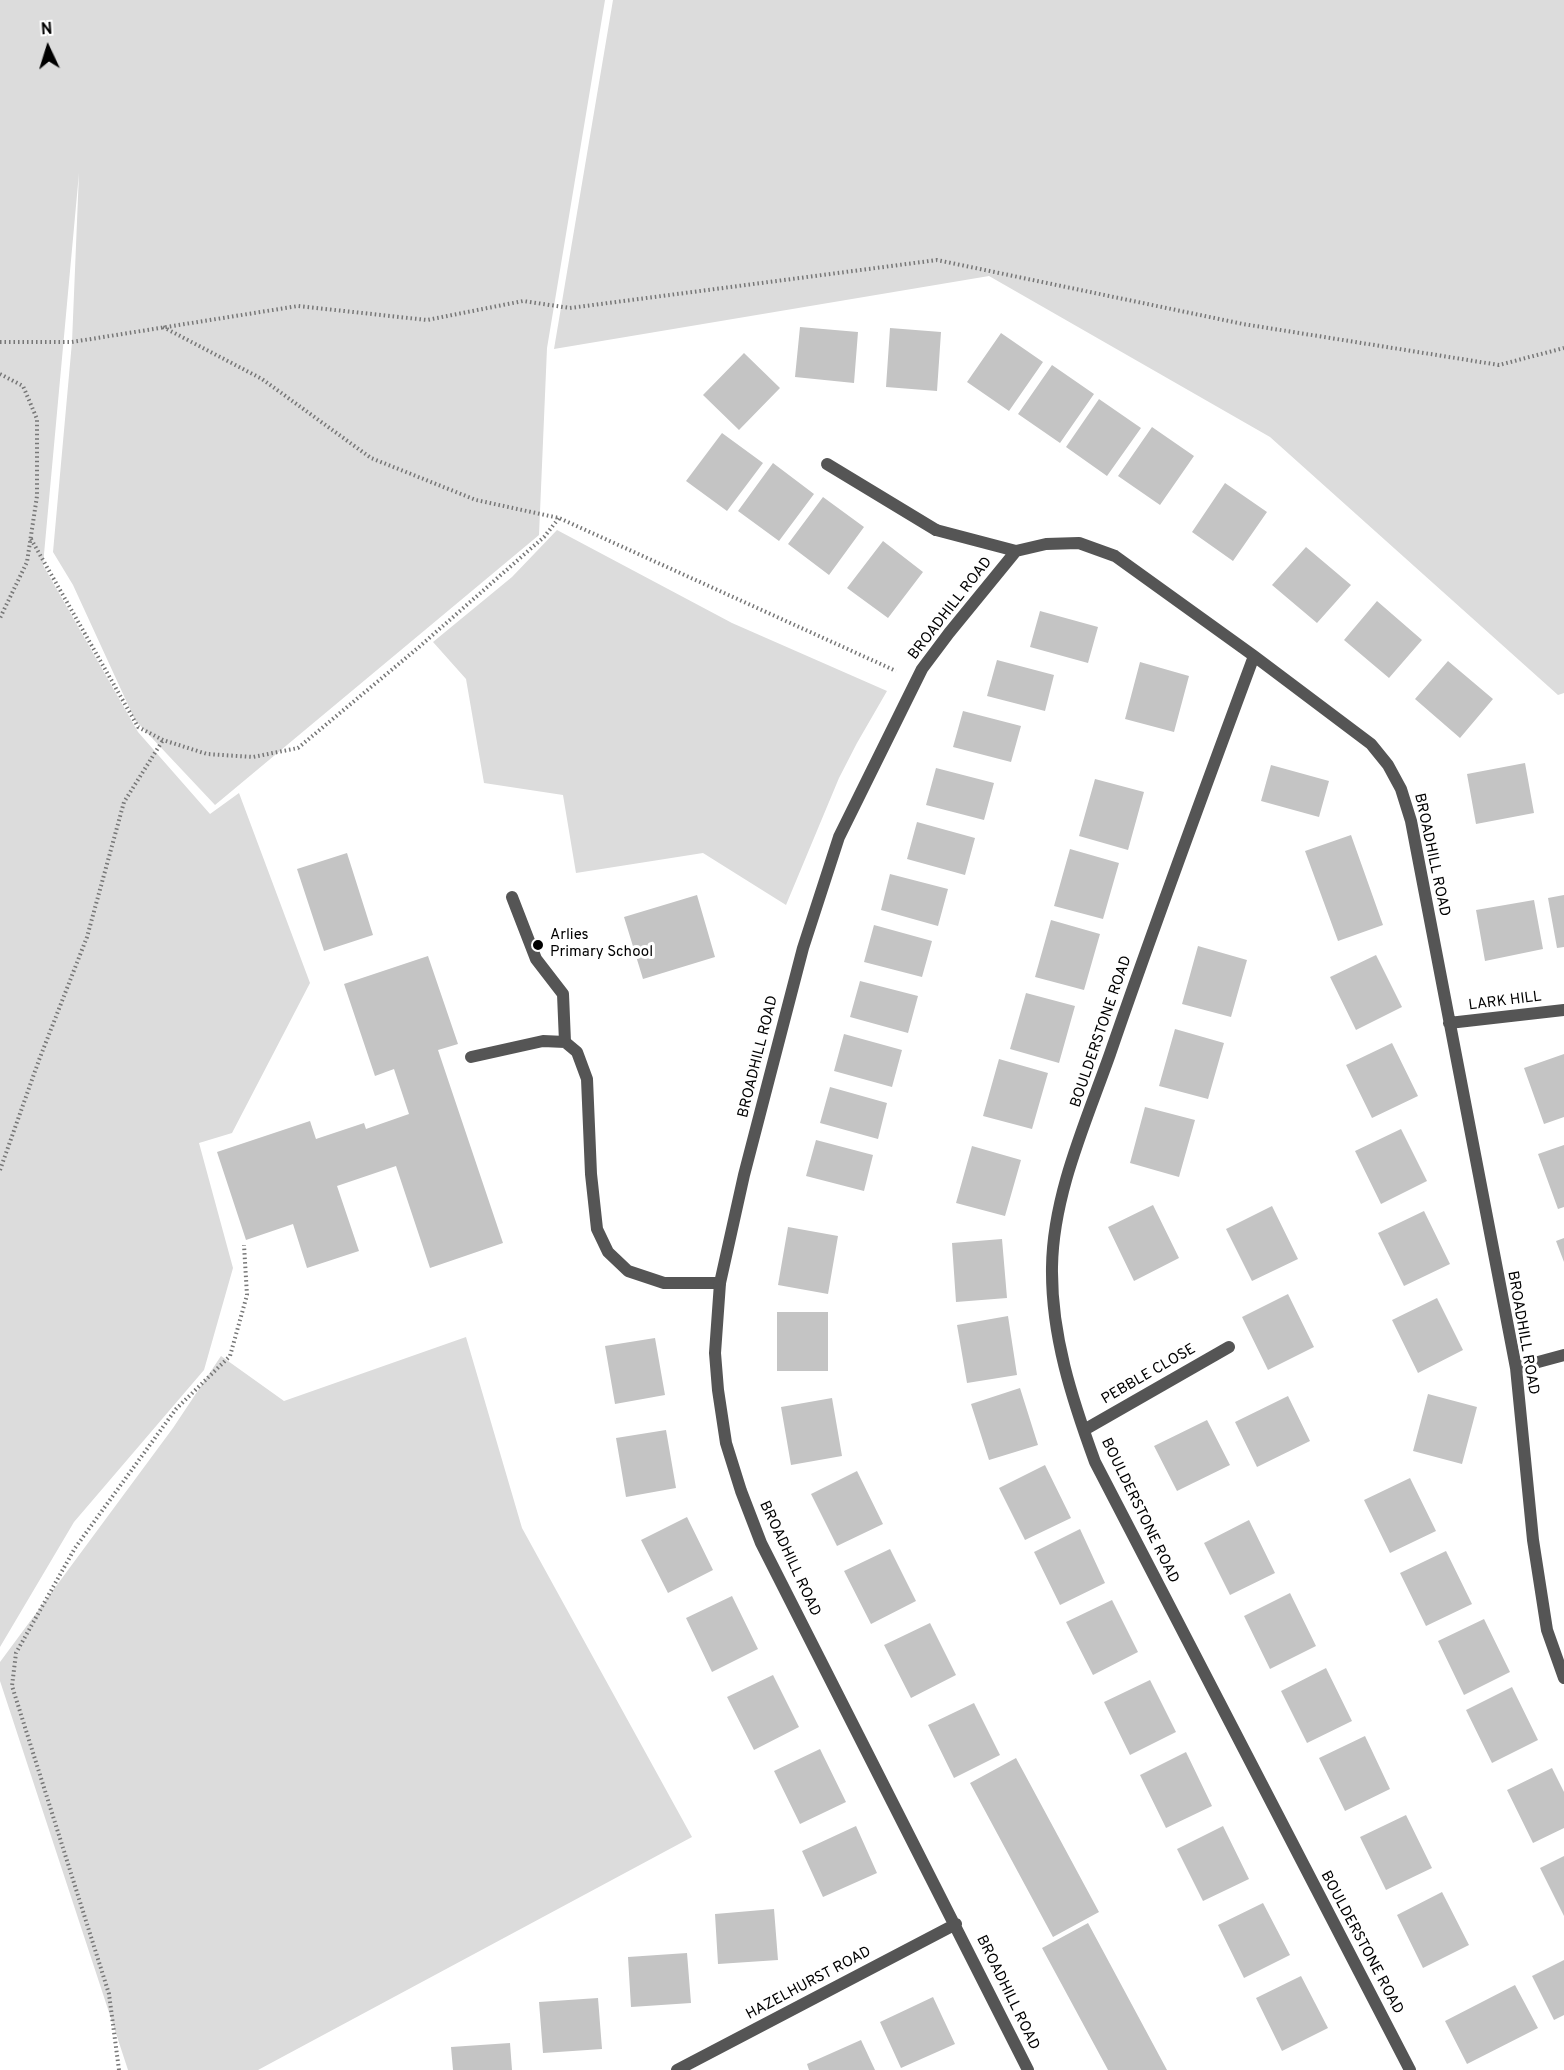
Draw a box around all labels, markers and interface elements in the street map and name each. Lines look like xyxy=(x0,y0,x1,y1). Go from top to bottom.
north arrow xyxy=(18,18,78,78)
text: N xyxy=(40,20,53,40)
street label: BROADHILL ROAD xyxy=(905,554,997,664)
street label: BROADHILL ROAD xyxy=(1409,792,1453,918)
place label: Arlies Primary School xyxy=(550,927,653,962)
marker: Arlies Primary School xyxy=(531,938,545,952)
street label: BOULDERSTONE ROAD xyxy=(1068,954,1136,1110)
street label: LARK HILL xyxy=(1468,989,1542,1015)
street label: BROADHILL ROAD xyxy=(735,994,783,1120)
street label: BROADHILL ROAD xyxy=(1502,1270,1542,1396)
street label: PEBBLE CLOSE xyxy=(1099,1341,1199,1409)
street label: BOULDERSTONE ROAD xyxy=(1096,1435,1182,1587)
street label: BROADHILL ROAD xyxy=(754,1498,824,1620)
street label: BOULDERSTONE ROAD xyxy=(1316,1868,1406,2018)
street label: BROADHILL ROAD xyxy=(971,1933,1043,2053)
street label: HAZELHURST ROAD xyxy=(743,1943,875,2025)

